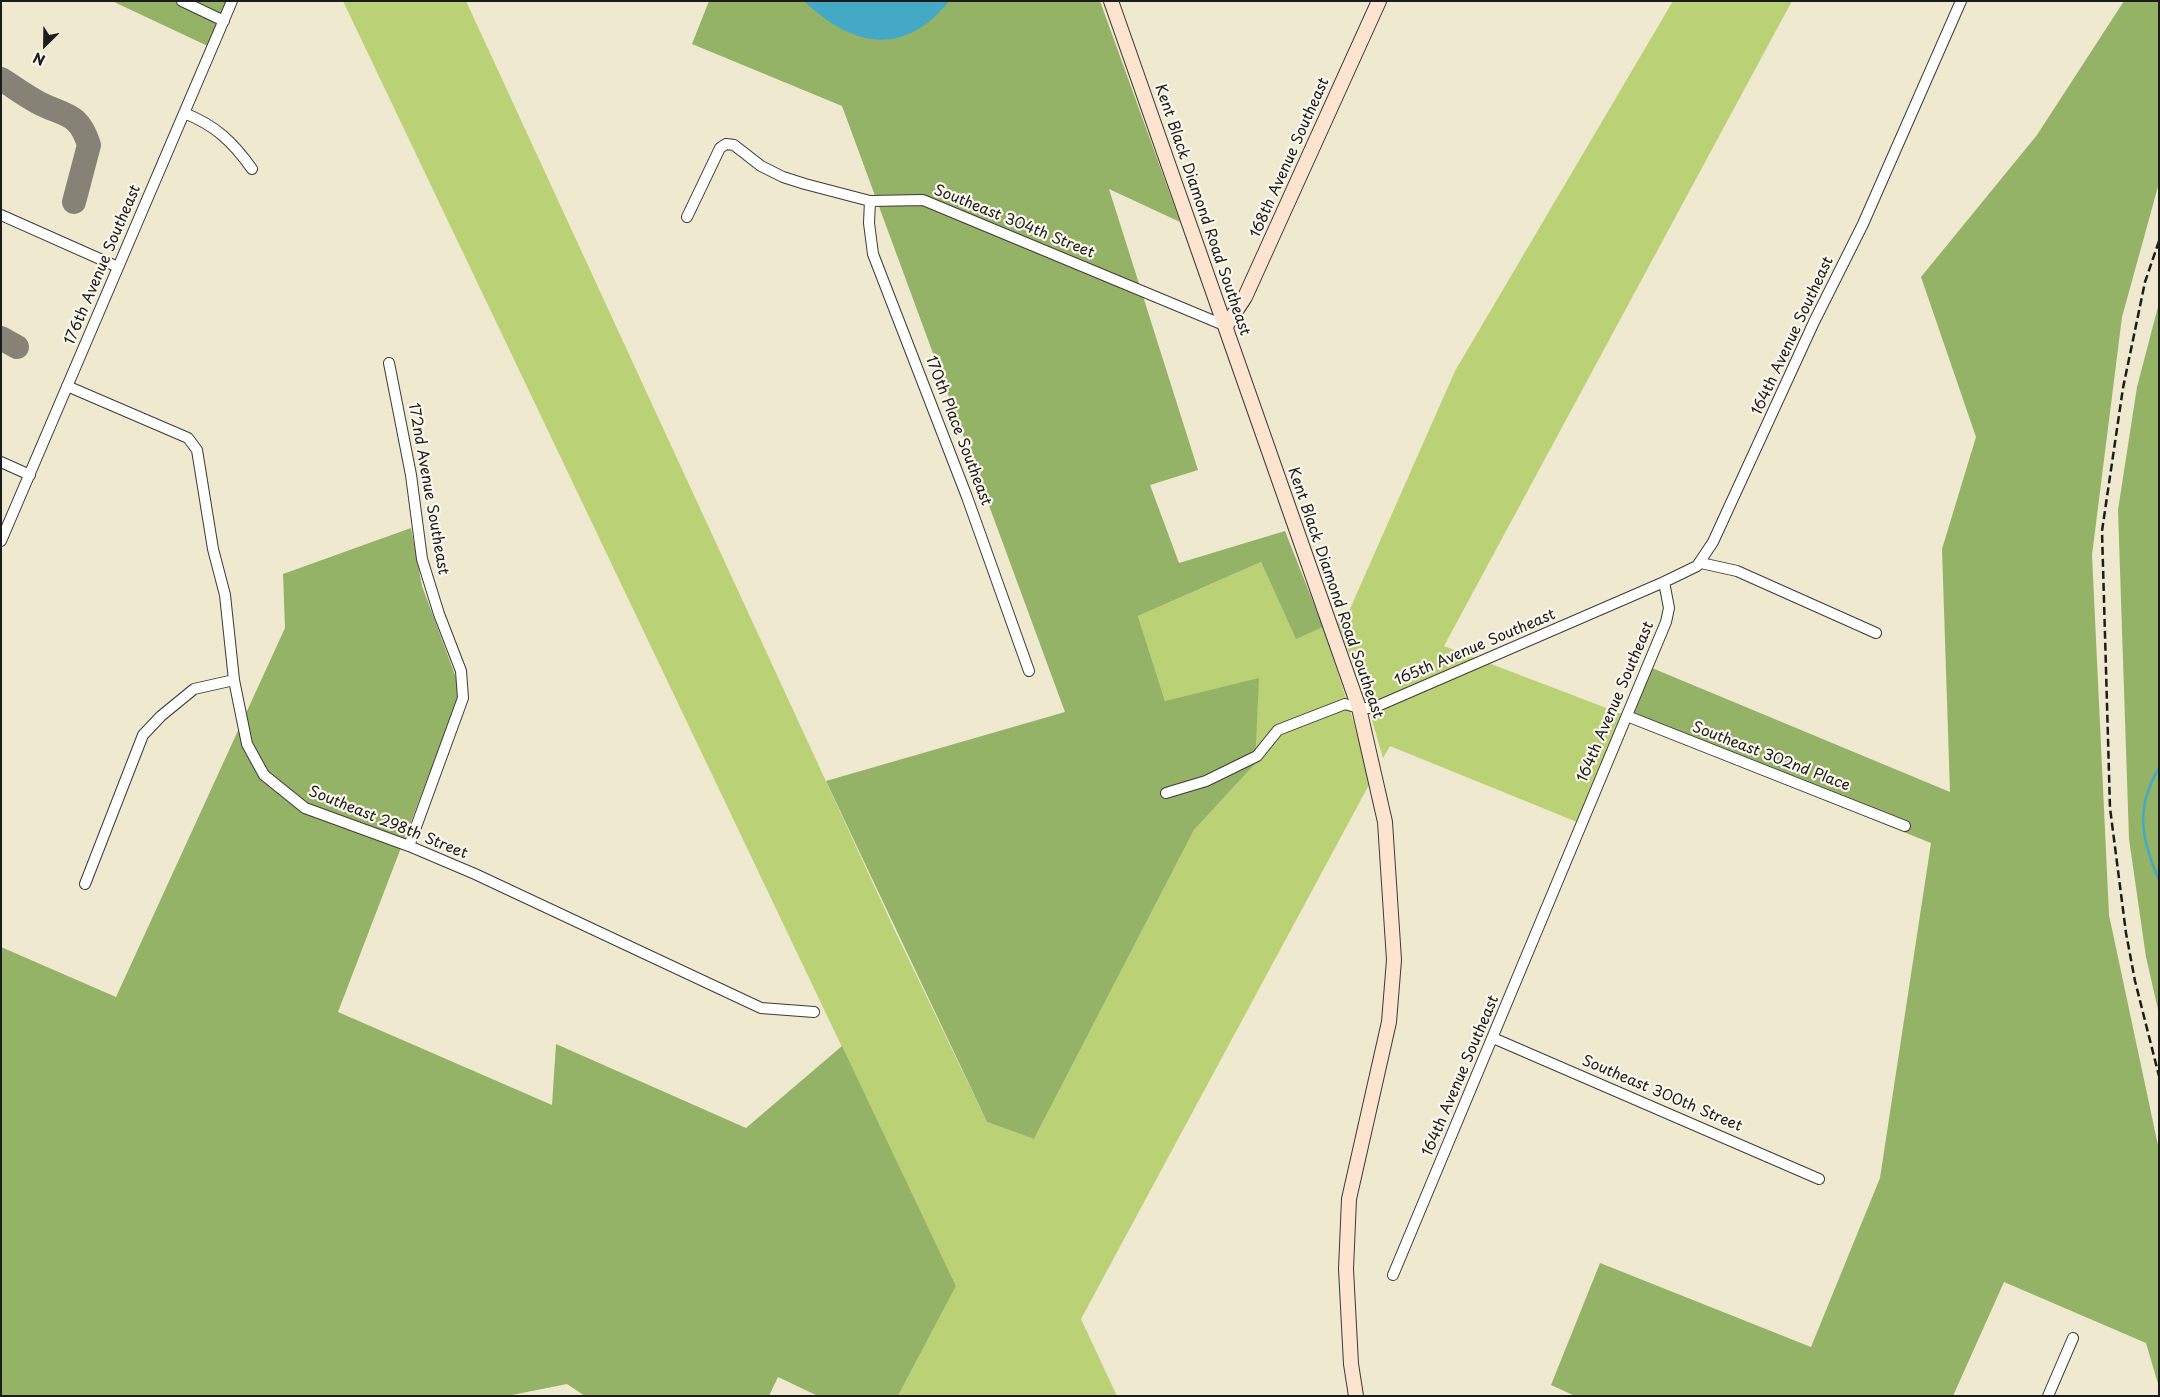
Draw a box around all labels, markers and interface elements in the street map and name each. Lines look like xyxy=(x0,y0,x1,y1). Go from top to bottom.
north arrow xyxy=(20,20,70,70)
text: N xyxy=(30,47,48,71)
street label: 168th Avenue Southeast xyxy=(1247,75,1333,241)
street label: Kent Black Diamond Road Southeast xyxy=(1150,82,1254,338)
street label: 176th Avenue Southeast xyxy=(61,182,145,348)
street label: Southeast 304th Street xyxy=(931,182,1097,262)
street label: 164th Avenue Southeast xyxy=(1748,254,1838,418)
street label: 170th Place Southeast xyxy=(921,354,995,508)
street label: 172nd Avenue Southeast xyxy=(404,402,452,576)
street label: Kent Black Diamond Road Southeast xyxy=(1283,465,1387,721)
street label: 165th Avenue Southeast xyxy=(1392,606,1558,690)
street label: 164th Avenue Southeast xyxy=(1574,619,1658,785)
street label: Southeast 302nd Place xyxy=(1690,719,1852,795)
street label: Southeast 298th Street xyxy=(306,783,470,863)
street label: 164th Avenue Southeast xyxy=(1419,993,1503,1159)
street label: Southeast 300th Street xyxy=(1579,1052,1745,1136)

